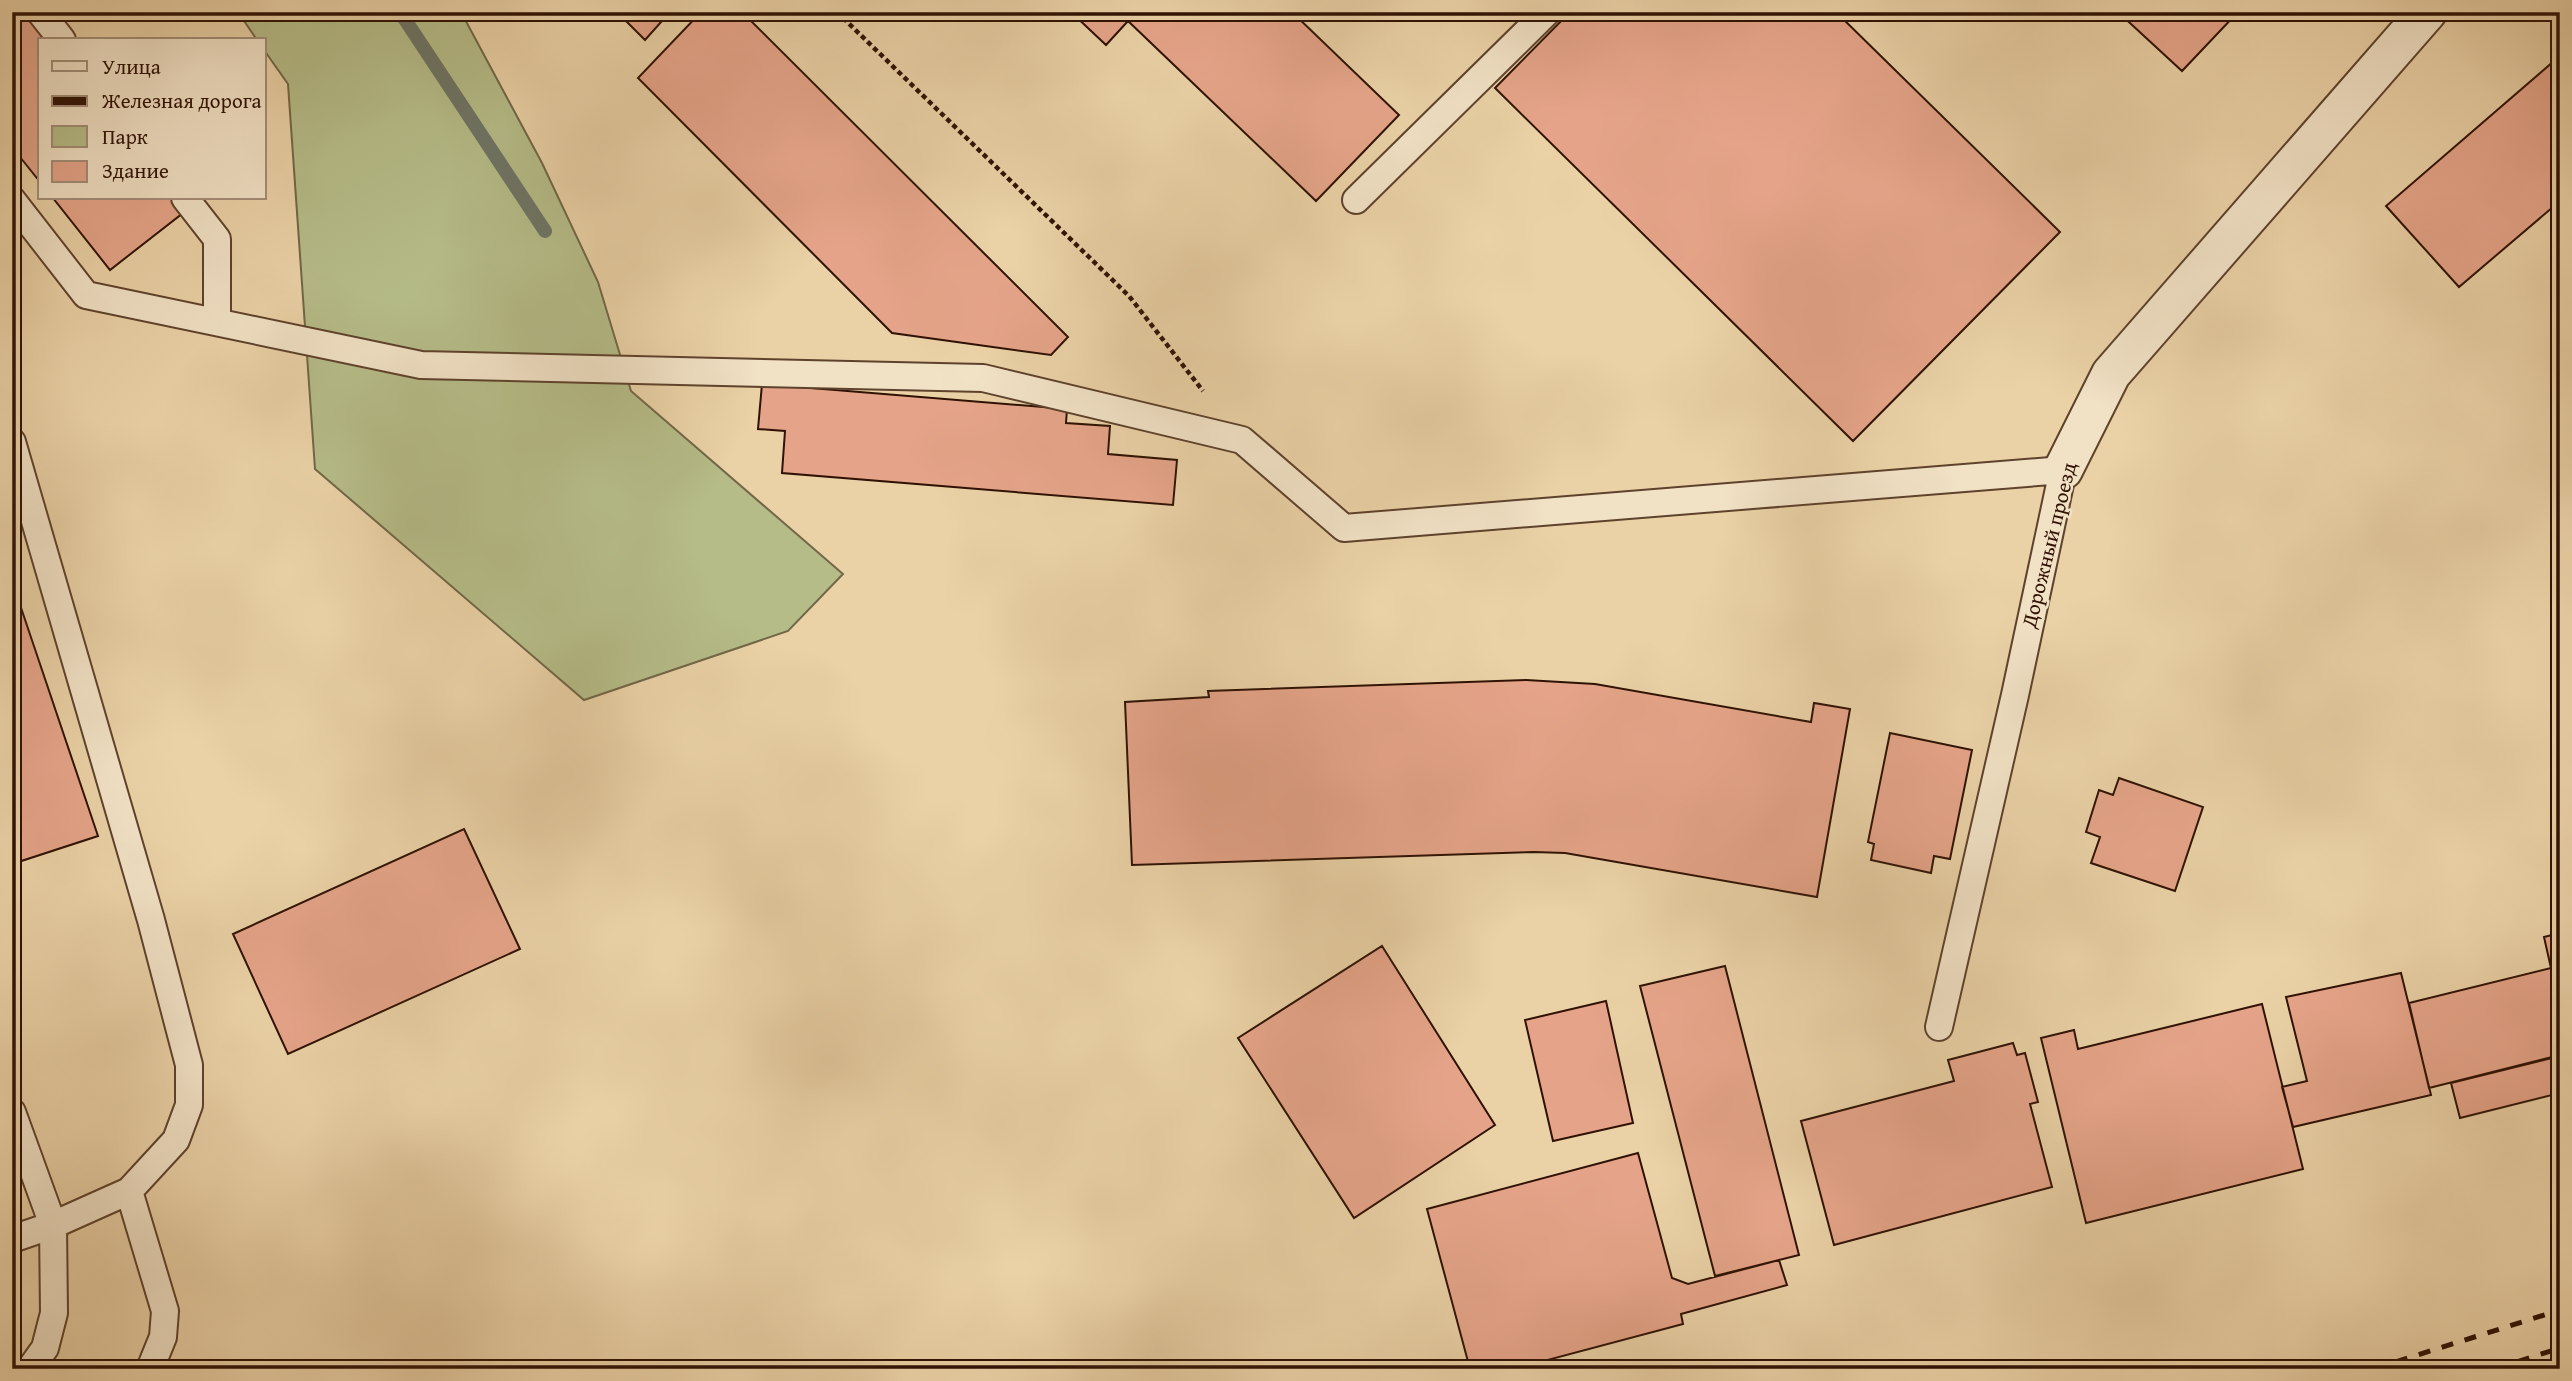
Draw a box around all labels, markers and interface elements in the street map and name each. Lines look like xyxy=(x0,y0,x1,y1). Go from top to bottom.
legend xyxy=(38,38,266,200)
text: Улица xyxy=(102,51,161,82)
text: Железная дорога xyxy=(101,85,262,116)
text: Парк xyxy=(102,121,148,152)
text: Здание xyxy=(102,155,169,186)
street label: Дорожный проезд xyxy=(2013,458,2084,632)

